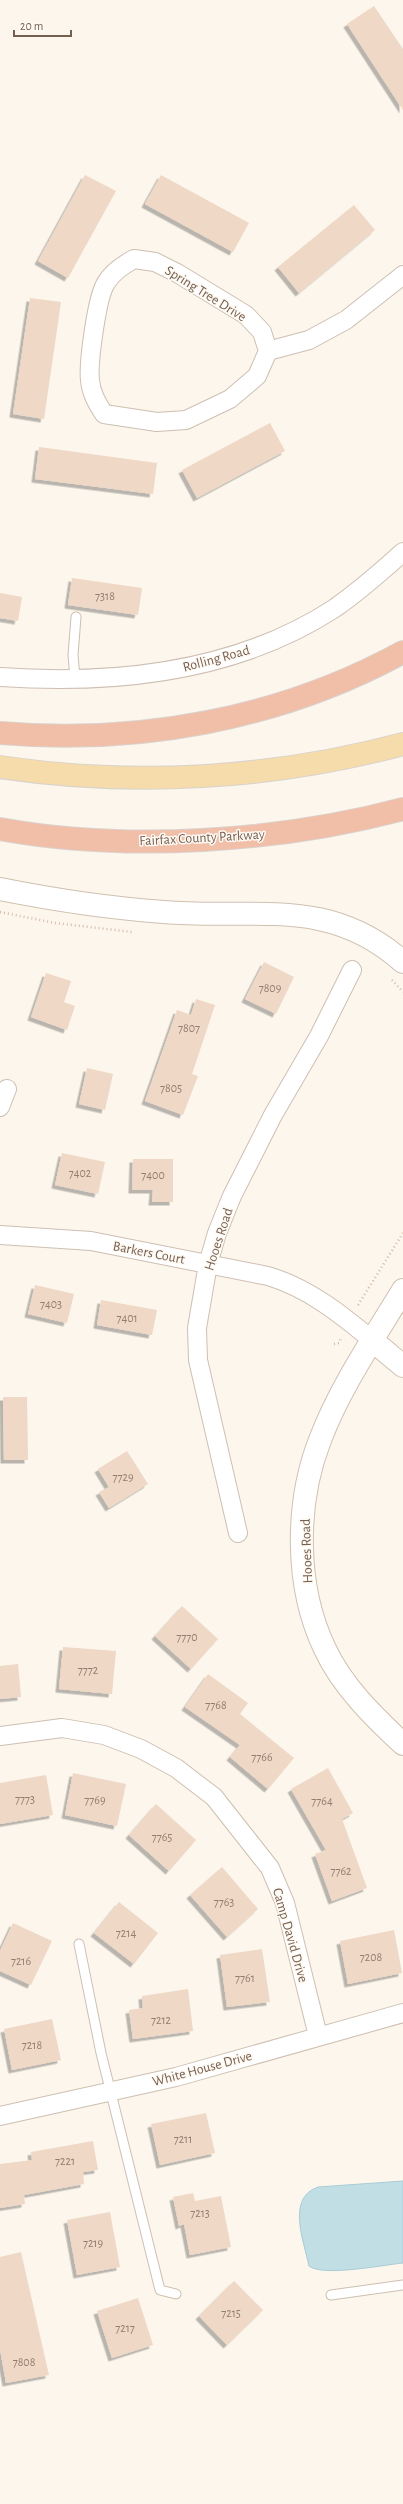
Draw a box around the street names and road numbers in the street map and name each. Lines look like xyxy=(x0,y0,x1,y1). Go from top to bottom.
street label: Spring Tree Drive xyxy=(162,263,248,324)
street label: Rolling Road xyxy=(181,643,251,675)
street label: Fairfax County Parkway xyxy=(139,828,265,848)
street label: Hooes Road xyxy=(202,1206,236,1272)
street label: Barkers Court xyxy=(112,1239,186,1267)
street label: Hooes Road xyxy=(299,1518,315,1584)
street label: Camp David Drive xyxy=(270,1886,310,1984)
street label: White House Drive xyxy=(151,2049,254,2089)

